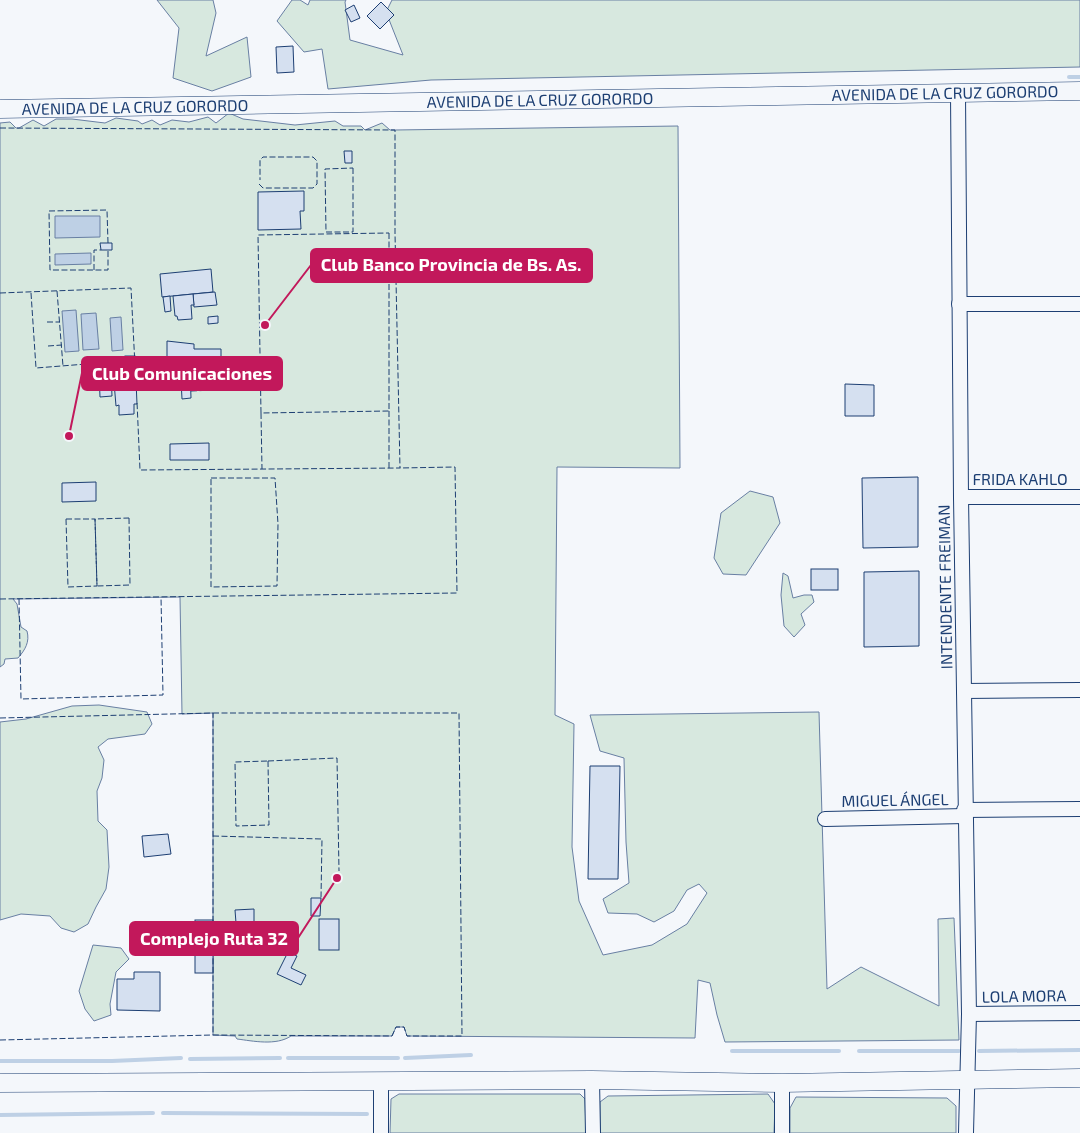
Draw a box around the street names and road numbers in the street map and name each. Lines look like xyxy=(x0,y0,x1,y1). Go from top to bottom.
street label: AVENIDA DE LA CRUZ GORORDO xyxy=(832,81,1058,104)
street label: AVENIDA DE LA CRUZ GORORDO xyxy=(427,88,653,111)
street label: AVENIDA DE LA CRUZ GORORDO xyxy=(22,95,248,118)
street label: FRIDA KAHLO xyxy=(972,469,1068,488)
street label: INTENDENTE FREIMAN xyxy=(934,505,955,669)
street label: MIGUEL ÁNGEL xyxy=(841,789,949,810)
street label: LOLA MORA xyxy=(982,985,1066,1006)

